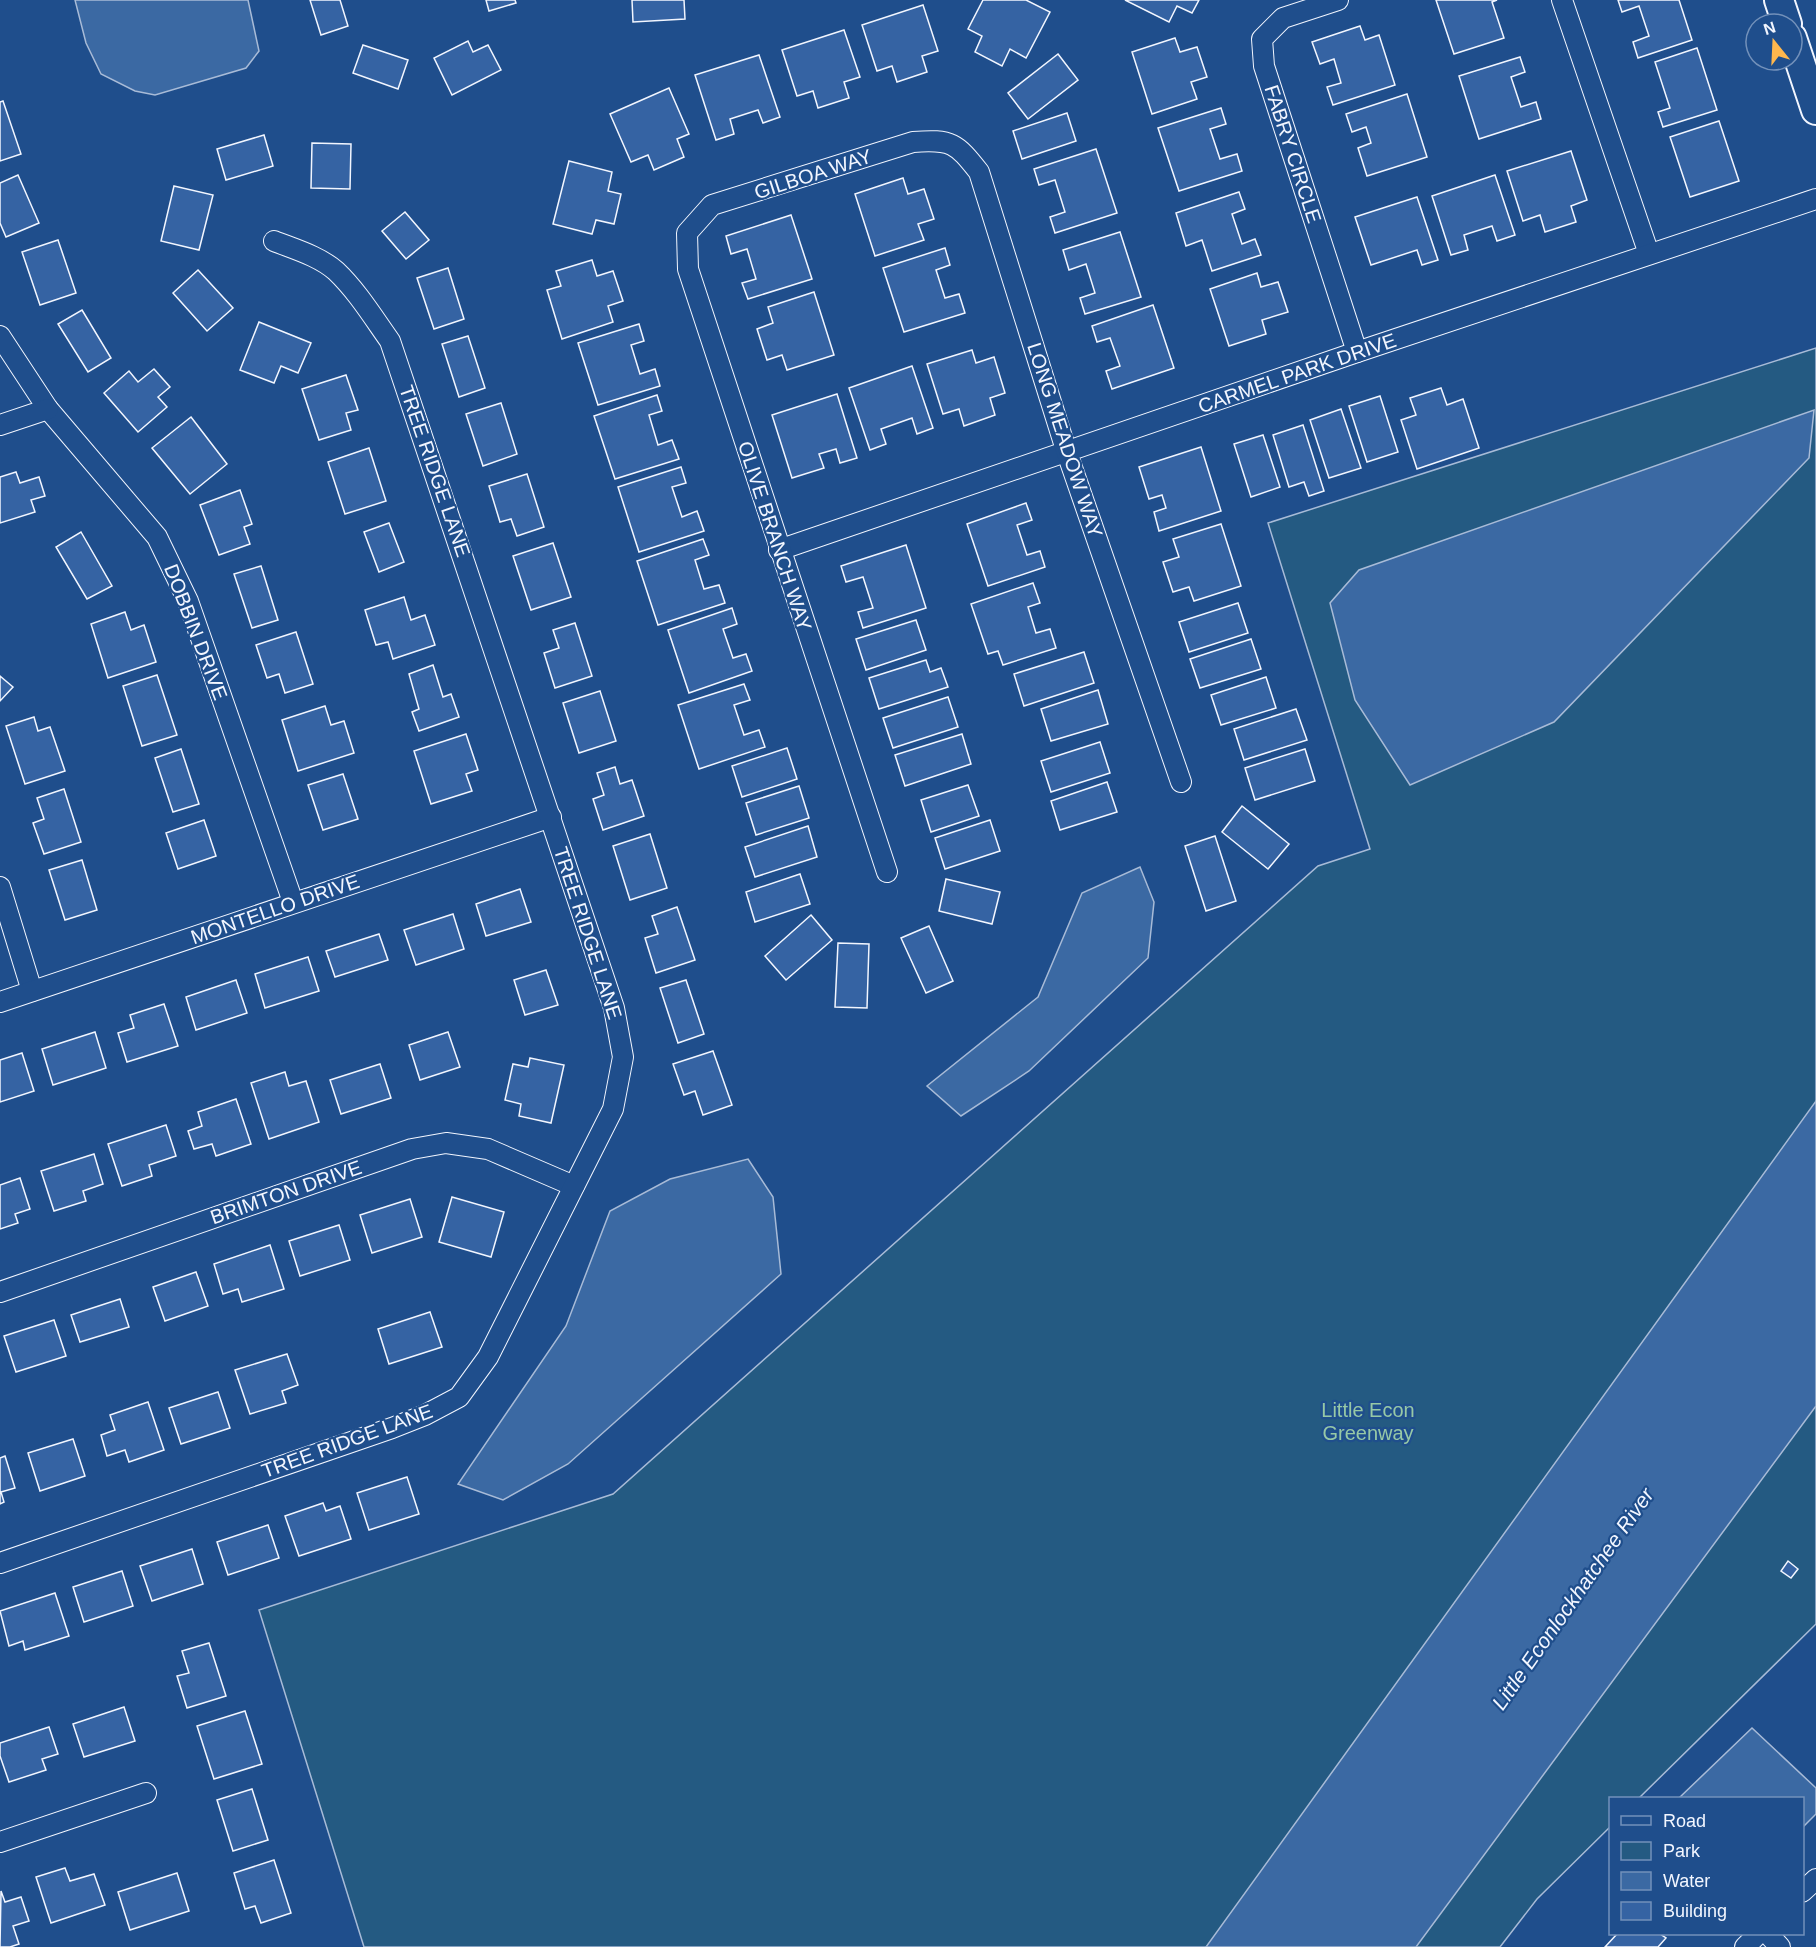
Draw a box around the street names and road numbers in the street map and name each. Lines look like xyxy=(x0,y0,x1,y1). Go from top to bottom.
street label: FABRY CIRCLE xyxy=(1260,82,1326,226)
street label: GILBOA WAY xyxy=(751,145,875,203)
street label: CARMEL PARK DRIVE xyxy=(1195,329,1399,417)
street label: LONG MEADOW WAY xyxy=(1023,340,1107,540)
street label: TREE RIDGE LANE xyxy=(395,382,475,560)
street label: OLIVE BRANCH WAY xyxy=(734,439,816,633)
street label: DOBBIN DRIVE xyxy=(160,561,232,703)
street label: TREE RIDGE LANE xyxy=(550,844,626,1022)
street label: MONTELLO DRIVE xyxy=(188,870,362,948)
street label: BRIMTON DRIVE xyxy=(207,1156,365,1228)
street label: TREE RIDGE LANE xyxy=(259,1400,435,1482)

